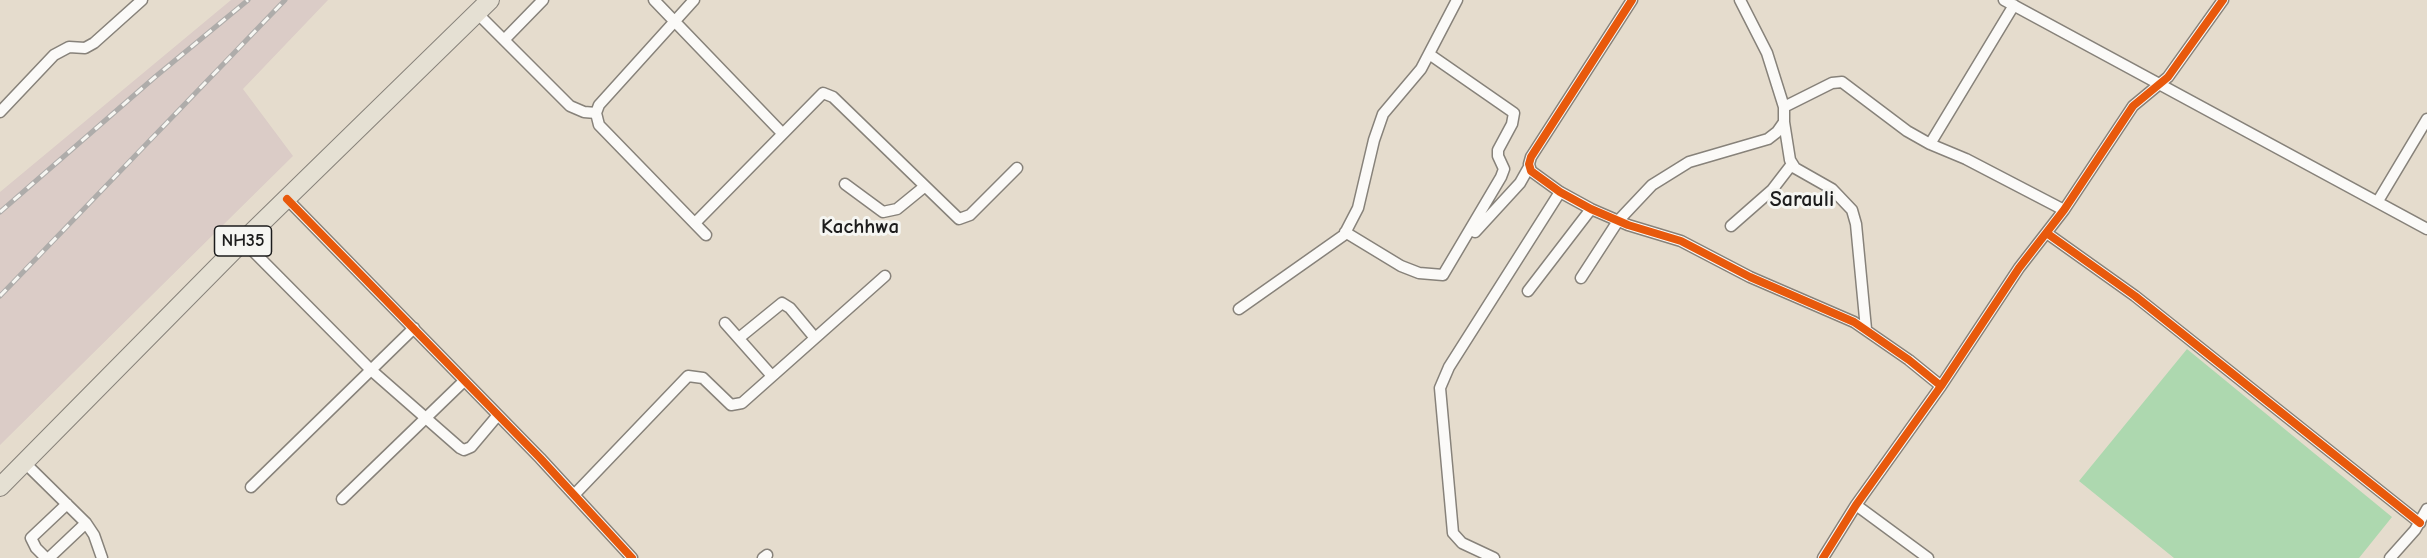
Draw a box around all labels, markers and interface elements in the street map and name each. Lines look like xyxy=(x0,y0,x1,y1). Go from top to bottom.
district label: Sarauli xyxy=(1770,187,1834,213)
district label: Kachhwa xyxy=(821,214,899,240)
road number: NH35 xyxy=(214,226,272,256)

